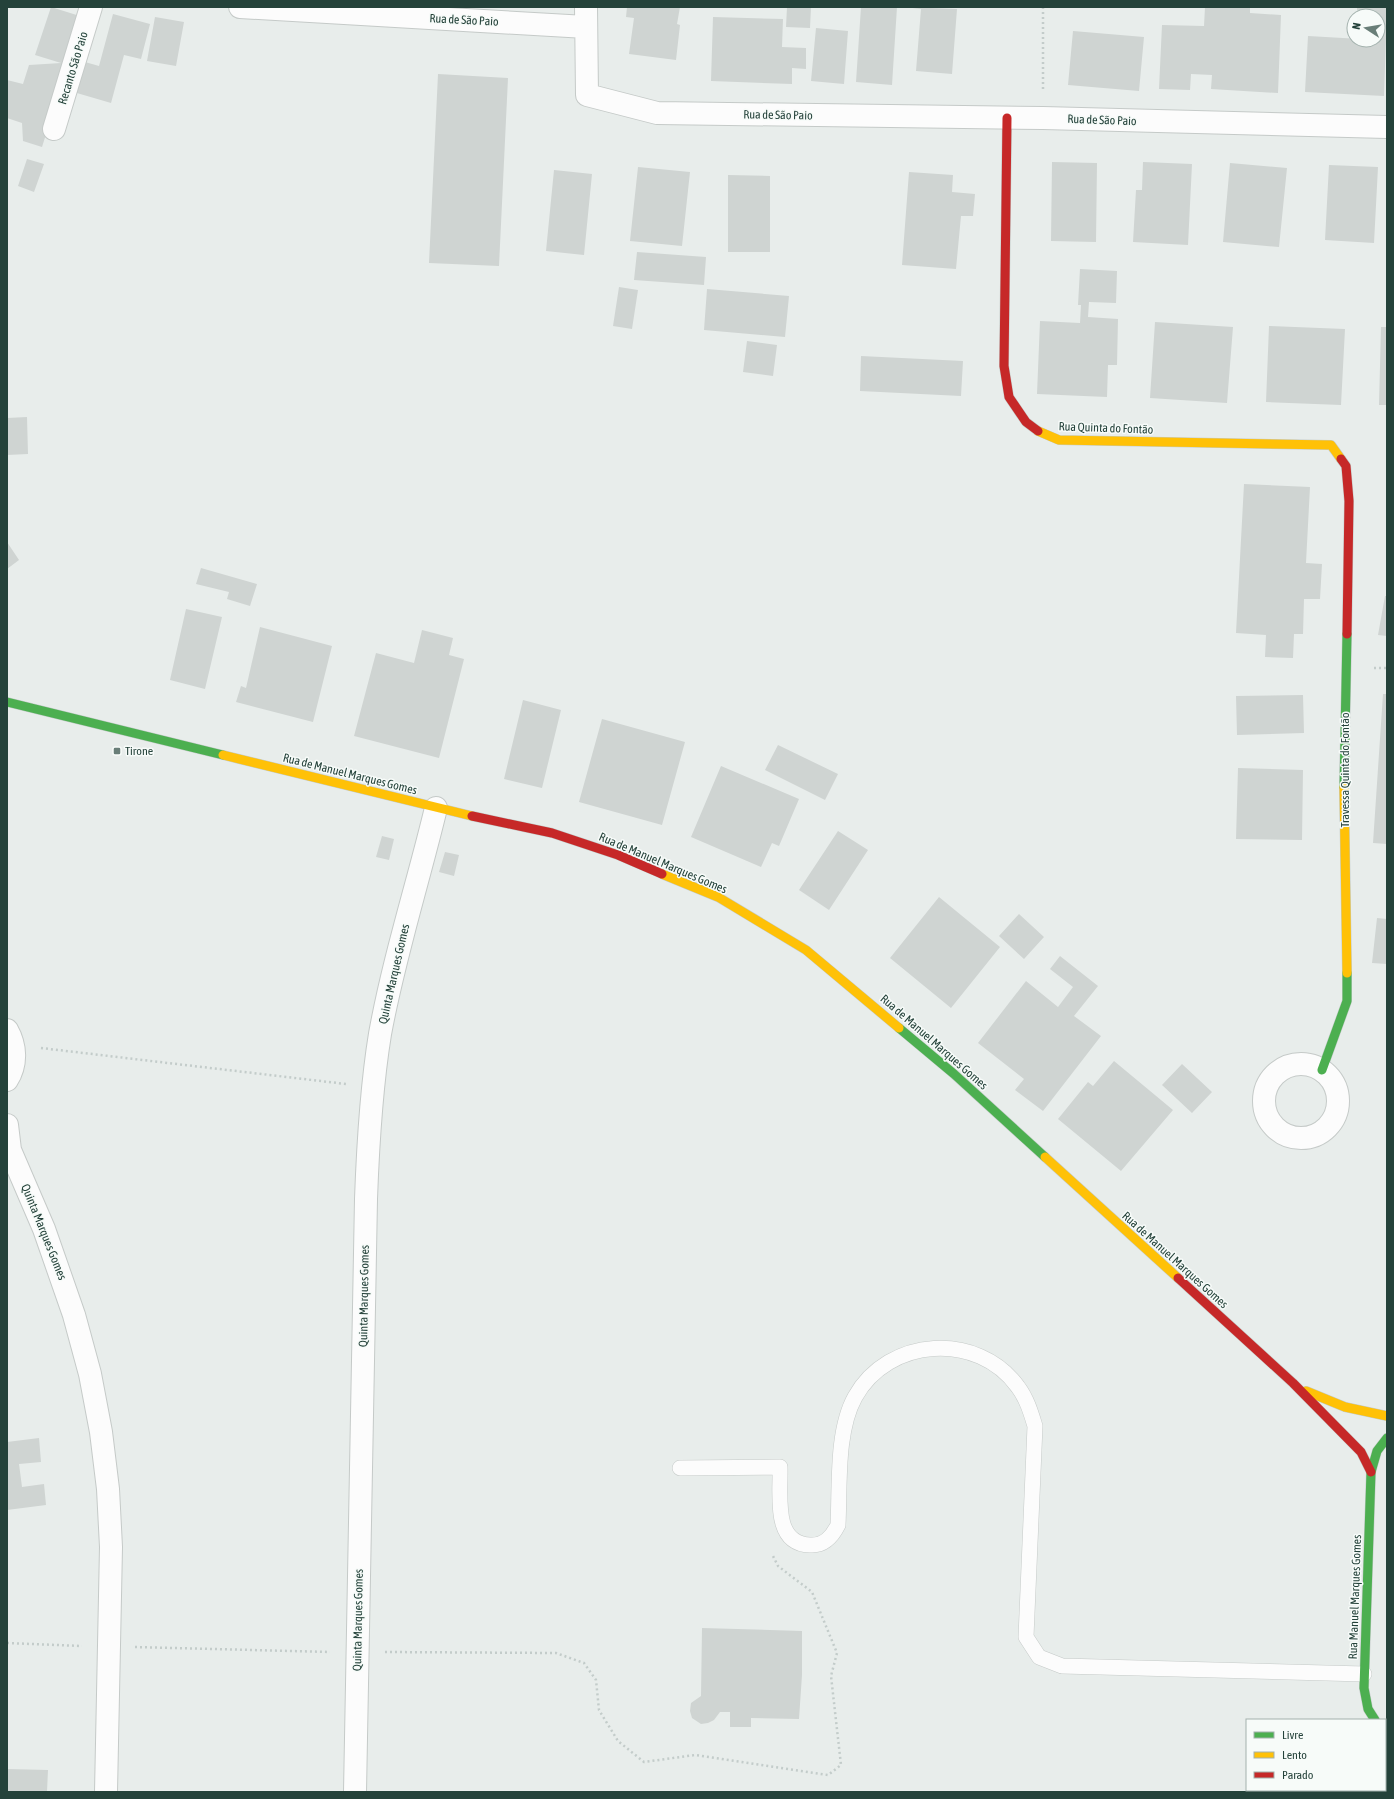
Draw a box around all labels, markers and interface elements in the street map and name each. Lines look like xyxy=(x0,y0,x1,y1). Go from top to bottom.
north arrow xyxy=(1346,8,1386,48)
street label: Rua de São Paio xyxy=(429,11,499,29)
text: N xyxy=(1350,21,1363,30)
street label: Recanto São Paio xyxy=(55,30,91,106)
street label: Rua de São Paio xyxy=(743,107,813,123)
street label: Rua de São Paio xyxy=(1067,112,1137,128)
street label: Rua Quinta do Fontão xyxy=(1058,419,1154,437)
street label: Travessa Quinta do Fontão xyxy=(1338,712,1352,828)
place label: Tirone xyxy=(125,744,153,758)
marker: Tirone xyxy=(112,746,122,756)
street label: Rua de Manuel Marques Gomes xyxy=(282,751,418,797)
street label: Rua de Manuel Marques Gomes xyxy=(597,830,729,896)
street label: Quinta Marques Gomes xyxy=(376,923,412,1025)
street label: Rua de Manuel Marques Gomes xyxy=(877,992,991,1092)
street label: Quinta Marques Gomes xyxy=(18,1182,70,1282)
street label: Rua de Manuel Marques Gomes xyxy=(1119,1209,1231,1311)
street label: Quinta Marques Gomes xyxy=(356,1245,372,1347)
street label: Rua Manuel Marques Gomes xyxy=(1346,1534,1364,1660)
street label: Quinta Marques Gomes xyxy=(350,1569,366,1671)
legend xyxy=(1246,1719,1386,1791)
text: Livre xyxy=(1282,1728,1303,1742)
text: Lento xyxy=(1282,1748,1307,1762)
text: Parado xyxy=(1282,1768,1314,1782)

